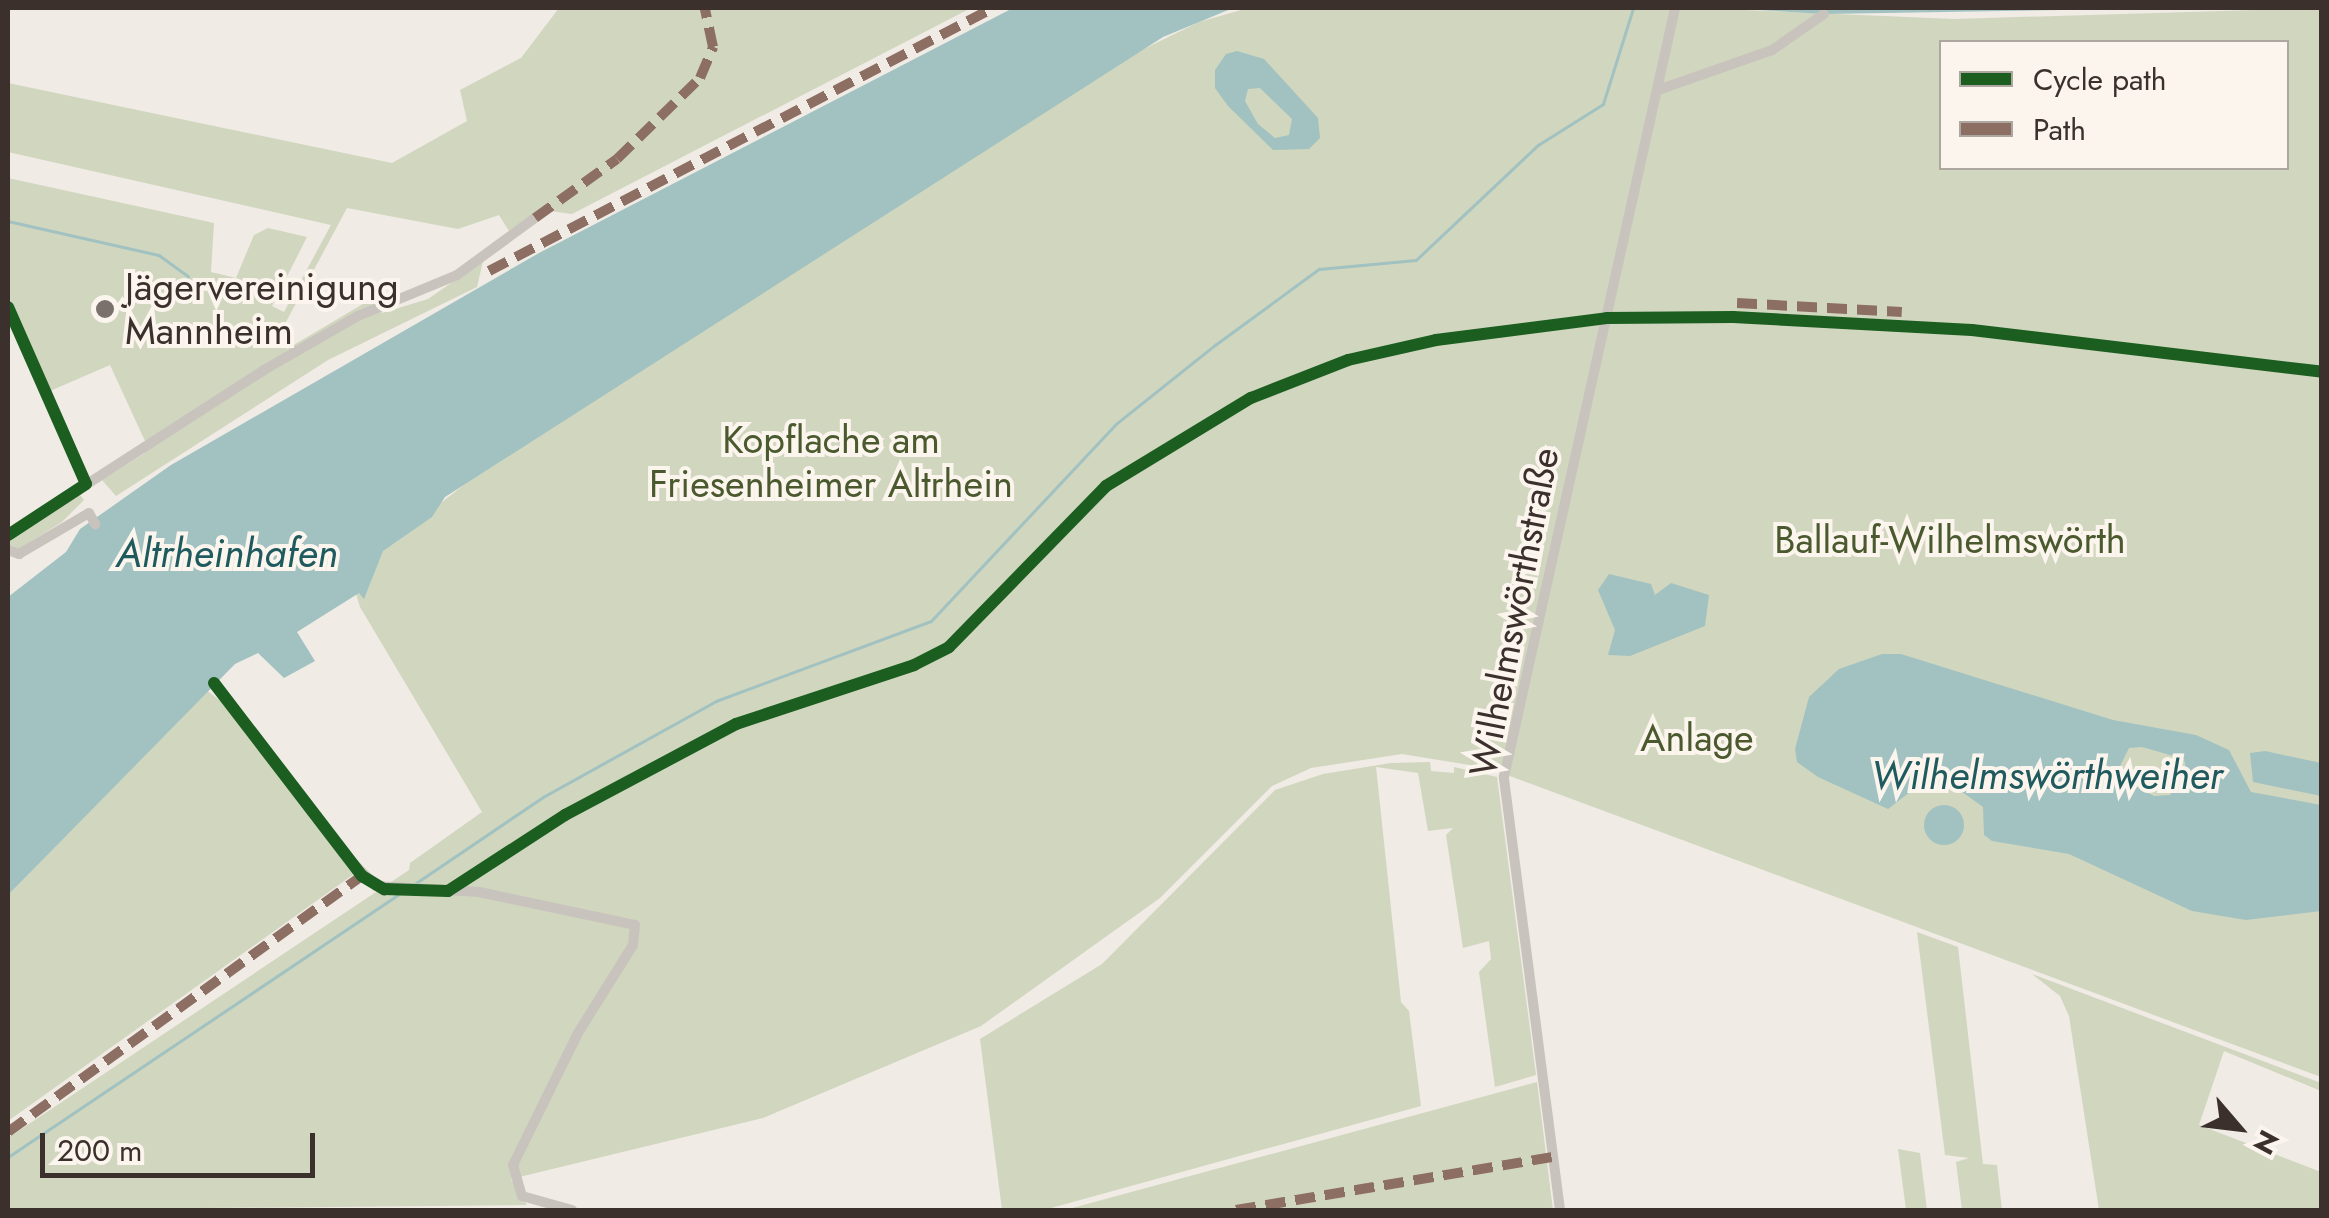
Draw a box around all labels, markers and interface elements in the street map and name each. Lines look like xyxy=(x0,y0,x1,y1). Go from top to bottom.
legend xyxy=(1939,40,2289,170)
text: Cycle path xyxy=(2033,58,2166,101)
text: Path xyxy=(2033,108,2086,151)
place label: Jägervereinigung Mannheim xyxy=(125,264,399,353)
marker: Jägervereinigung Mannheim xyxy=(94,298,116,320)
park label: Kopflache am Friesenheimer Altrhein xyxy=(649,417,1013,506)
street label: Wilhelmswörthstraße xyxy=(1460,444,1568,780)
park label: Ballauf-Wilhelmswörth xyxy=(1774,517,2126,563)
water label: Altrheinhafen xyxy=(116,529,338,577)
park label: Anlage xyxy=(1640,715,1754,761)
water label: Wilhelmswörthweiher xyxy=(1871,751,2223,799)
north arrow xyxy=(2189,1078,2289,1178)
scale bar xyxy=(45,1113,320,1175)
text: N xyxy=(2243,1123,2289,1162)
text: 200 m xyxy=(57,1129,142,1172)

